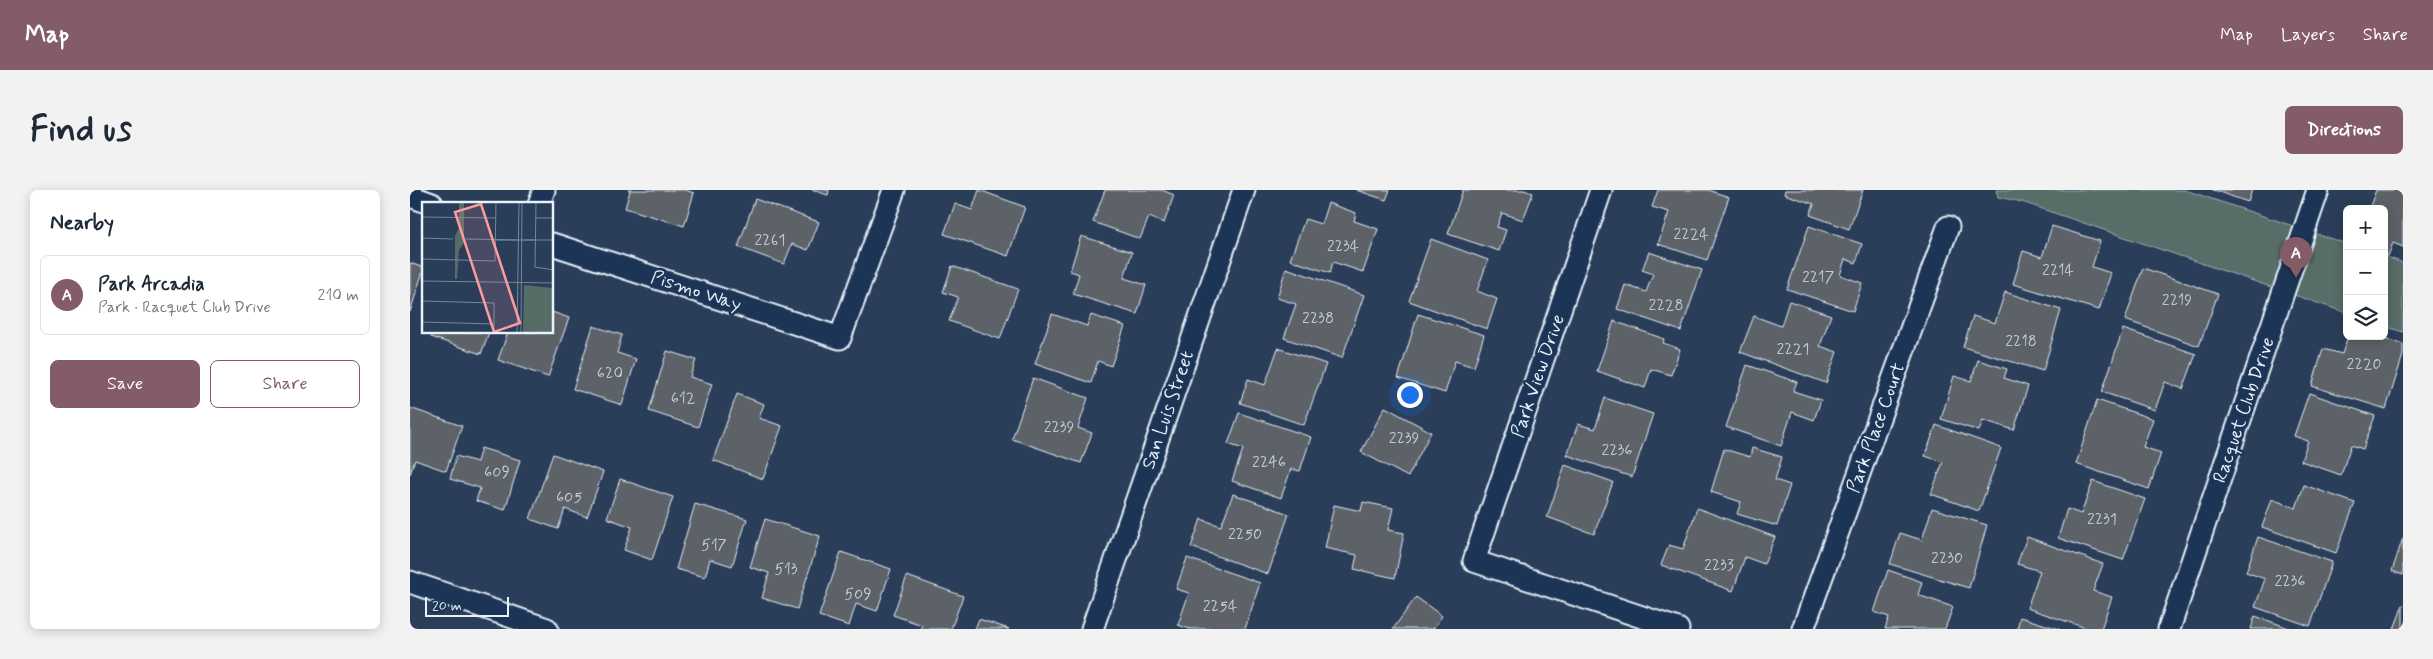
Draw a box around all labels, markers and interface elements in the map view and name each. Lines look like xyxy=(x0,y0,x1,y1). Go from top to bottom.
text: Map xyxy=(25,20,69,51)
text: Map xyxy=(2220,23,2253,47)
text: Layers xyxy=(2281,23,2335,47)
text: Share xyxy=(2363,23,2408,47)
button: Directions xyxy=(2285,106,2403,154)
text: Find us xyxy=(30,107,132,153)
inset map xyxy=(422,202,554,334)
map controls xyxy=(2343,205,2388,340)
button: + xyxy=(2343,205,2388,250)
text: Nearby xyxy=(50,209,114,237)
house number: 2224 xyxy=(1673,224,1709,245)
house number: 2261 xyxy=(755,230,785,251)
house number: 2234 xyxy=(1327,236,1359,257)
pin: A xyxy=(2280,237,2312,278)
button: − xyxy=(2343,250,2388,295)
house number: 2214 xyxy=(2042,260,2074,281)
street label: Pismo Way xyxy=(648,265,744,317)
house number: 2217 xyxy=(1802,267,1834,288)
text: Park Arcadia xyxy=(98,272,205,297)
text: A xyxy=(62,285,72,306)
text: 210 m xyxy=(318,285,359,306)
house number: 2219 xyxy=(2162,290,2192,311)
house number: 2228 xyxy=(1649,295,1683,316)
button: layers xyxy=(2343,295,2388,340)
text: Park · Racquet Club Drive xyxy=(98,297,271,318)
house number: 2238 xyxy=(1302,308,1334,329)
street label: Park View Drive xyxy=(1505,311,1571,441)
house number: 2218 xyxy=(2005,331,2037,352)
street label: Racquet Club Drive xyxy=(2207,334,2281,486)
house number: 2221 xyxy=(1777,339,1809,360)
street label: San Luis Street xyxy=(1136,347,1200,473)
house number: 2220 xyxy=(2347,354,2381,375)
street label: Park Place Court xyxy=(1841,359,1911,496)
button: Save xyxy=(50,360,200,408)
button: Share xyxy=(210,360,360,408)
house number: 620 xyxy=(597,363,623,384)
your location xyxy=(1397,382,1423,408)
house number: 612 xyxy=(671,388,696,409)
house number: 2239 xyxy=(1044,417,1074,438)
house number: 2239 xyxy=(1389,428,1419,449)
house number: 2236 xyxy=(1601,440,1633,461)
house number: 2246 xyxy=(1252,452,1286,473)
house number: 609 xyxy=(484,462,510,483)
house number: 605 xyxy=(556,487,582,508)
house number: 2231 xyxy=(2087,509,2117,530)
house number: 2250 xyxy=(1228,524,1262,545)
house number: 517 xyxy=(701,535,727,556)
house number: 2230 xyxy=(1931,548,1963,569)
house number: 2233 xyxy=(1704,555,1734,576)
house number: 513 xyxy=(774,559,798,580)
house number: 2236 xyxy=(2274,571,2306,592)
house number: 509 xyxy=(844,584,872,605)
scale bar xyxy=(425,594,509,617)
house number: 2254 xyxy=(1203,596,1237,617)
text: 20 m xyxy=(432,597,462,615)

